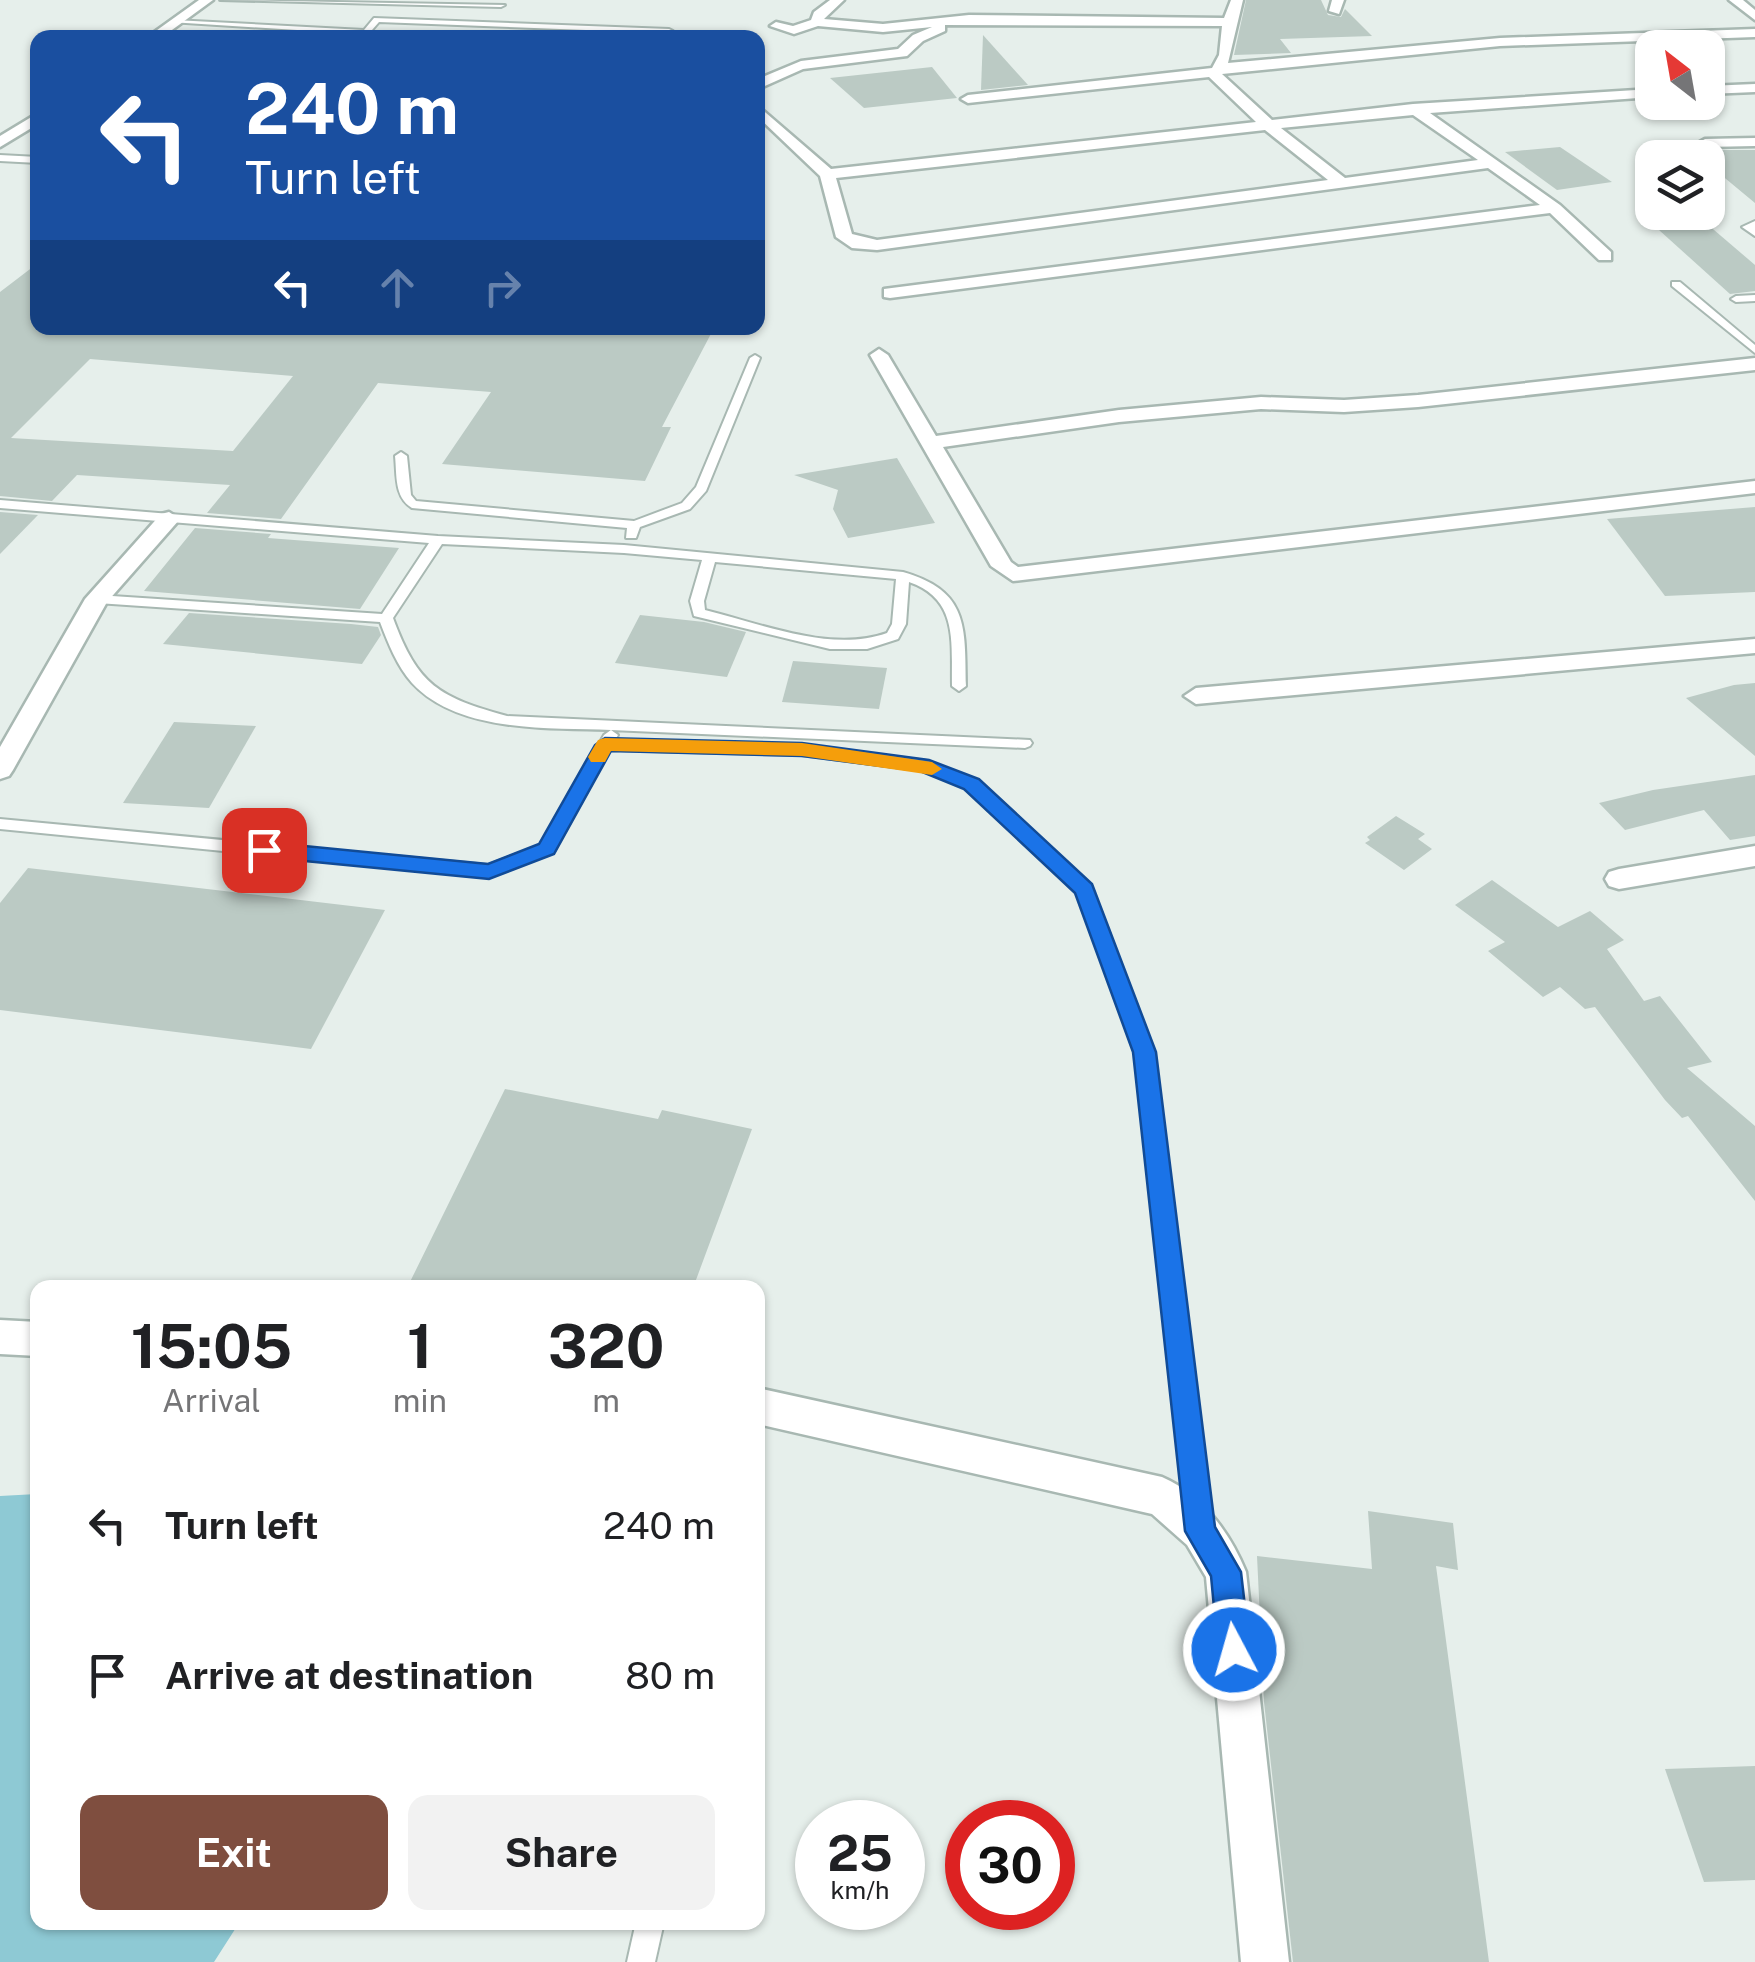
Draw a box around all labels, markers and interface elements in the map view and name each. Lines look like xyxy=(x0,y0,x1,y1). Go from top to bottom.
north arrow xyxy=(1635,30,1725,120)
map controls xyxy=(1635,30,1725,230)
text: 240 m xyxy=(245,67,459,150)
icon: left xyxy=(80,70,210,200)
button: layers xyxy=(1635,140,1725,230)
text: Turn left xyxy=(245,151,421,204)
icon: left xyxy=(265,260,320,315)
icon: ahead xyxy=(370,260,425,315)
icon: right xyxy=(475,260,530,315)
pin xyxy=(222,808,307,893)
icon: arrive xyxy=(237,823,292,878)
text: 15:05 xyxy=(131,1311,292,1382)
text: 1 xyxy=(407,1311,433,1382)
text: 320 xyxy=(548,1311,664,1382)
text: Arrival xyxy=(162,1382,261,1419)
text: min xyxy=(393,1382,447,1419)
text: m xyxy=(592,1382,620,1419)
icon: left xyxy=(80,1498,135,1553)
text: Turn left xyxy=(165,1503,319,1548)
text: 240 m xyxy=(603,1503,715,1548)
position arrow xyxy=(1182,1598,1286,1702)
icon: arrive xyxy=(80,1648,135,1703)
text: Arrive at destination xyxy=(165,1653,533,1698)
text: 80 m xyxy=(625,1653,715,1698)
button: Exit xyxy=(80,1795,388,1910)
button: Share xyxy=(408,1795,715,1910)
speed limit sign: 30 xyxy=(945,1800,1075,1930)
text: 25 xyxy=(827,1823,893,1882)
text: km/h xyxy=(831,1875,889,1905)

